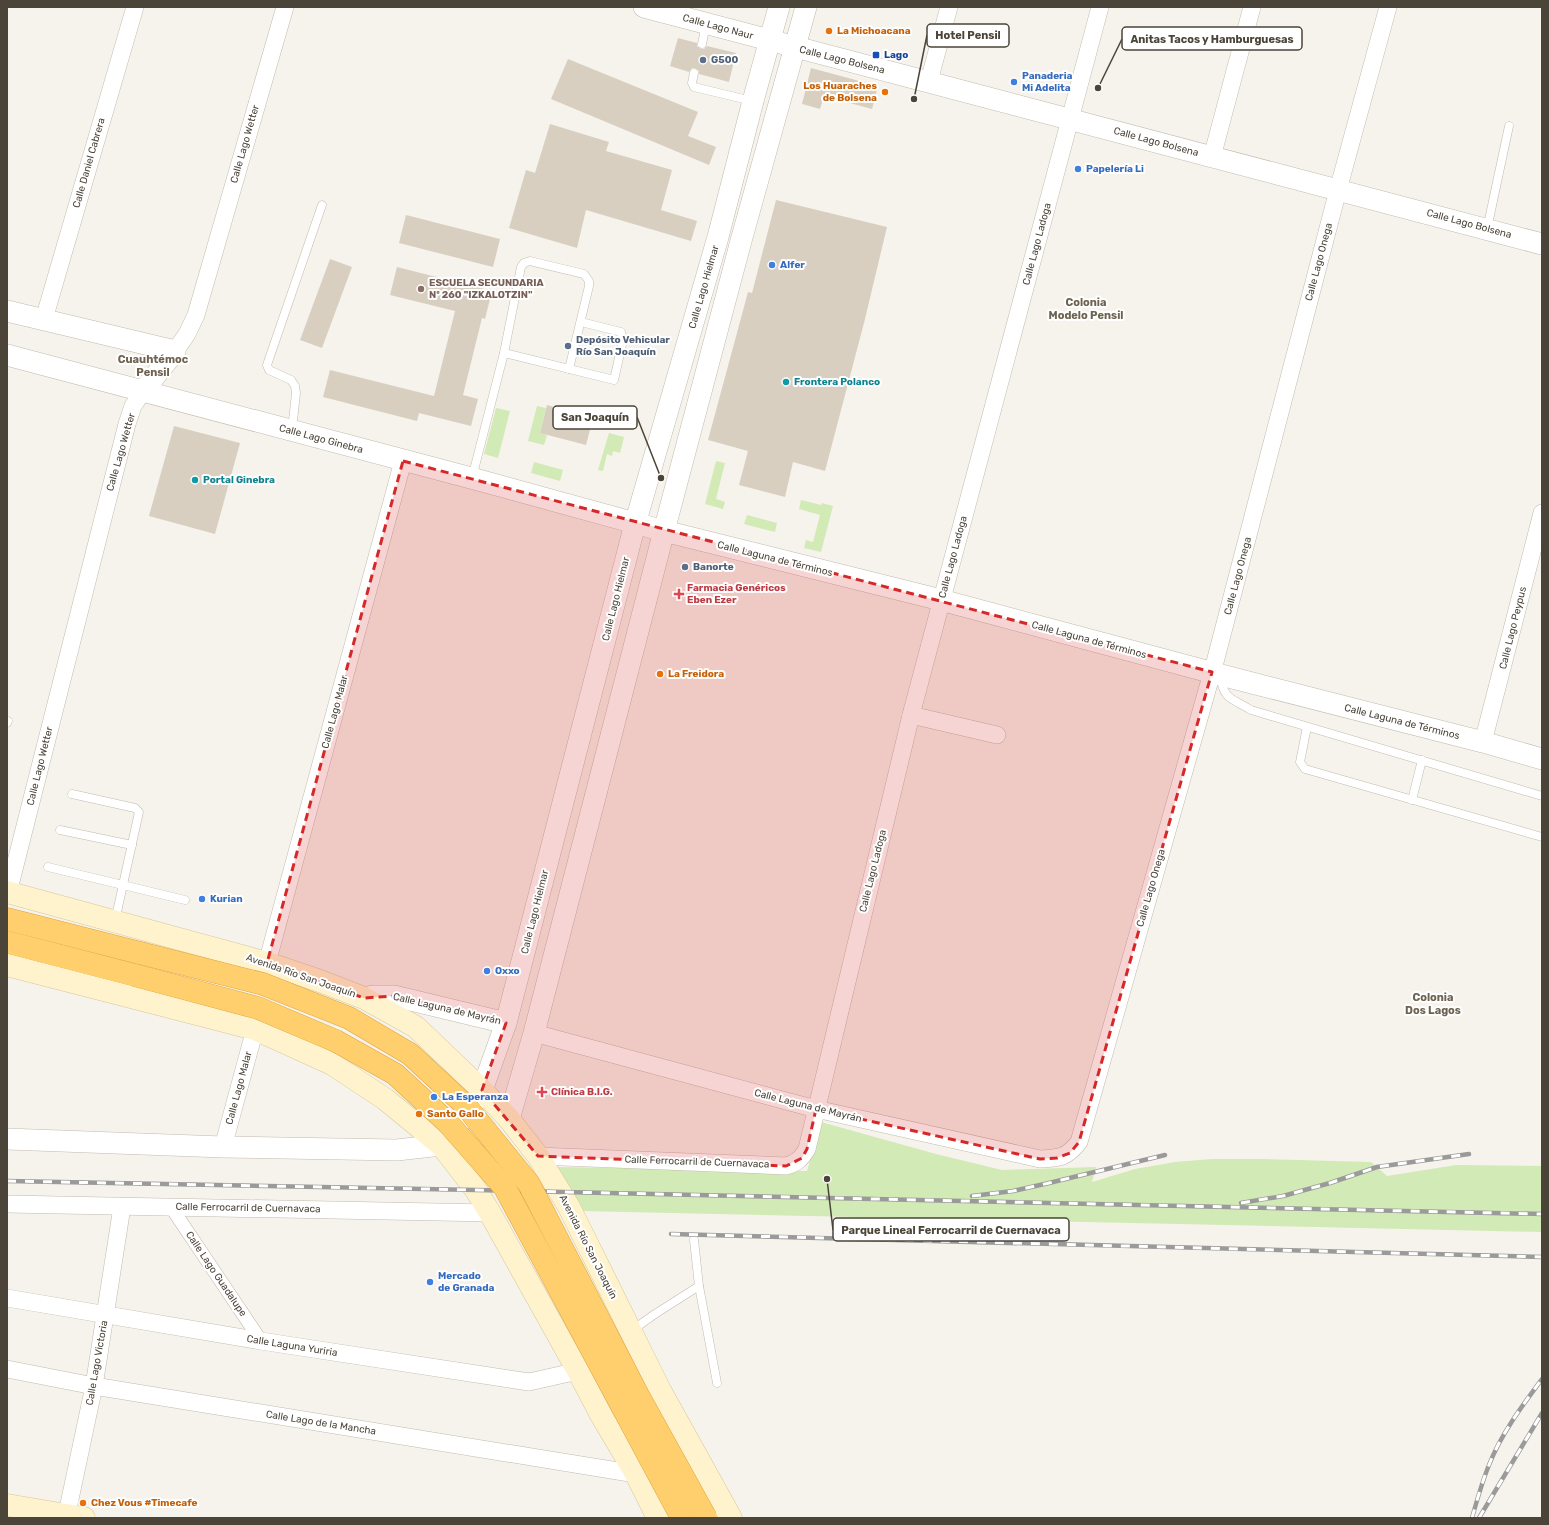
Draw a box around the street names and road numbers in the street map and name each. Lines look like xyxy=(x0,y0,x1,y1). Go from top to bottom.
street label: Calle Lago Naur xyxy=(681,12,755,42)
street label: Calle Lago Bolsena xyxy=(798,44,886,76)
street label: Calle Lago Wetter xyxy=(228,103,262,185)
street label: Calle Daniel Cabrera xyxy=(70,117,108,209)
street label: Calle Lago Bolsena xyxy=(1112,125,1200,159)
street label: Calle Lago Ladoga xyxy=(1020,202,1054,286)
street label: Calle Lago Bolsena xyxy=(1425,207,1513,241)
street label: Calle Lago Onega xyxy=(1303,222,1335,302)
street label: Calle Lago Hielmar xyxy=(686,244,722,330)
street label: Calle Lago Wetter xyxy=(104,411,138,493)
street label: Calle Lago Ginebra xyxy=(278,422,364,456)
street label: Calle Lago Ladoga xyxy=(936,515,970,599)
street label: Calle Lago Onega xyxy=(1222,536,1254,616)
street label: Calle Laguna de Términos xyxy=(716,539,834,579)
street label: Calle Lago Hielmar xyxy=(600,556,632,642)
street label: Calle Lago Peypus xyxy=(1497,585,1529,671)
street label: Calle Laguna de Términos xyxy=(1030,619,1148,661)
street label: Calle Lago Malar xyxy=(319,674,351,750)
street label: Calle Laguna de Términos xyxy=(1343,702,1461,742)
street label: Calle Lago Wetter xyxy=(24,725,56,807)
street label: Calle Lago Ladoga xyxy=(857,828,889,914)
street label: Calle Lago Onega xyxy=(1134,848,1168,928)
street label: Calle Lago Hielmar xyxy=(519,869,551,955)
street label: Avenida Río San Joaquín xyxy=(245,952,357,1000)
street label: Calle Laguna de Mayrán xyxy=(392,991,502,1027)
street label: Calle Lago Malar xyxy=(223,1050,255,1126)
street label: Calle Laguna de Mayrán xyxy=(753,1087,863,1125)
street label: Calle Ferrocarril de Cuernavaca xyxy=(624,1153,770,1171)
street label: Avenida Río San Joaquín xyxy=(556,1193,620,1301)
street label: Calle Ferrocarril de Cuernavaca xyxy=(175,1201,321,1215)
street label: Calle Lago Guadalupe xyxy=(183,1229,249,1319)
street label: Calle Lago Victoria xyxy=(84,1320,110,1406)
street label: Calle Laguna Yuriria xyxy=(246,1333,338,1359)
street label: Calle Lago de la Mancha xyxy=(265,1408,377,1438)

